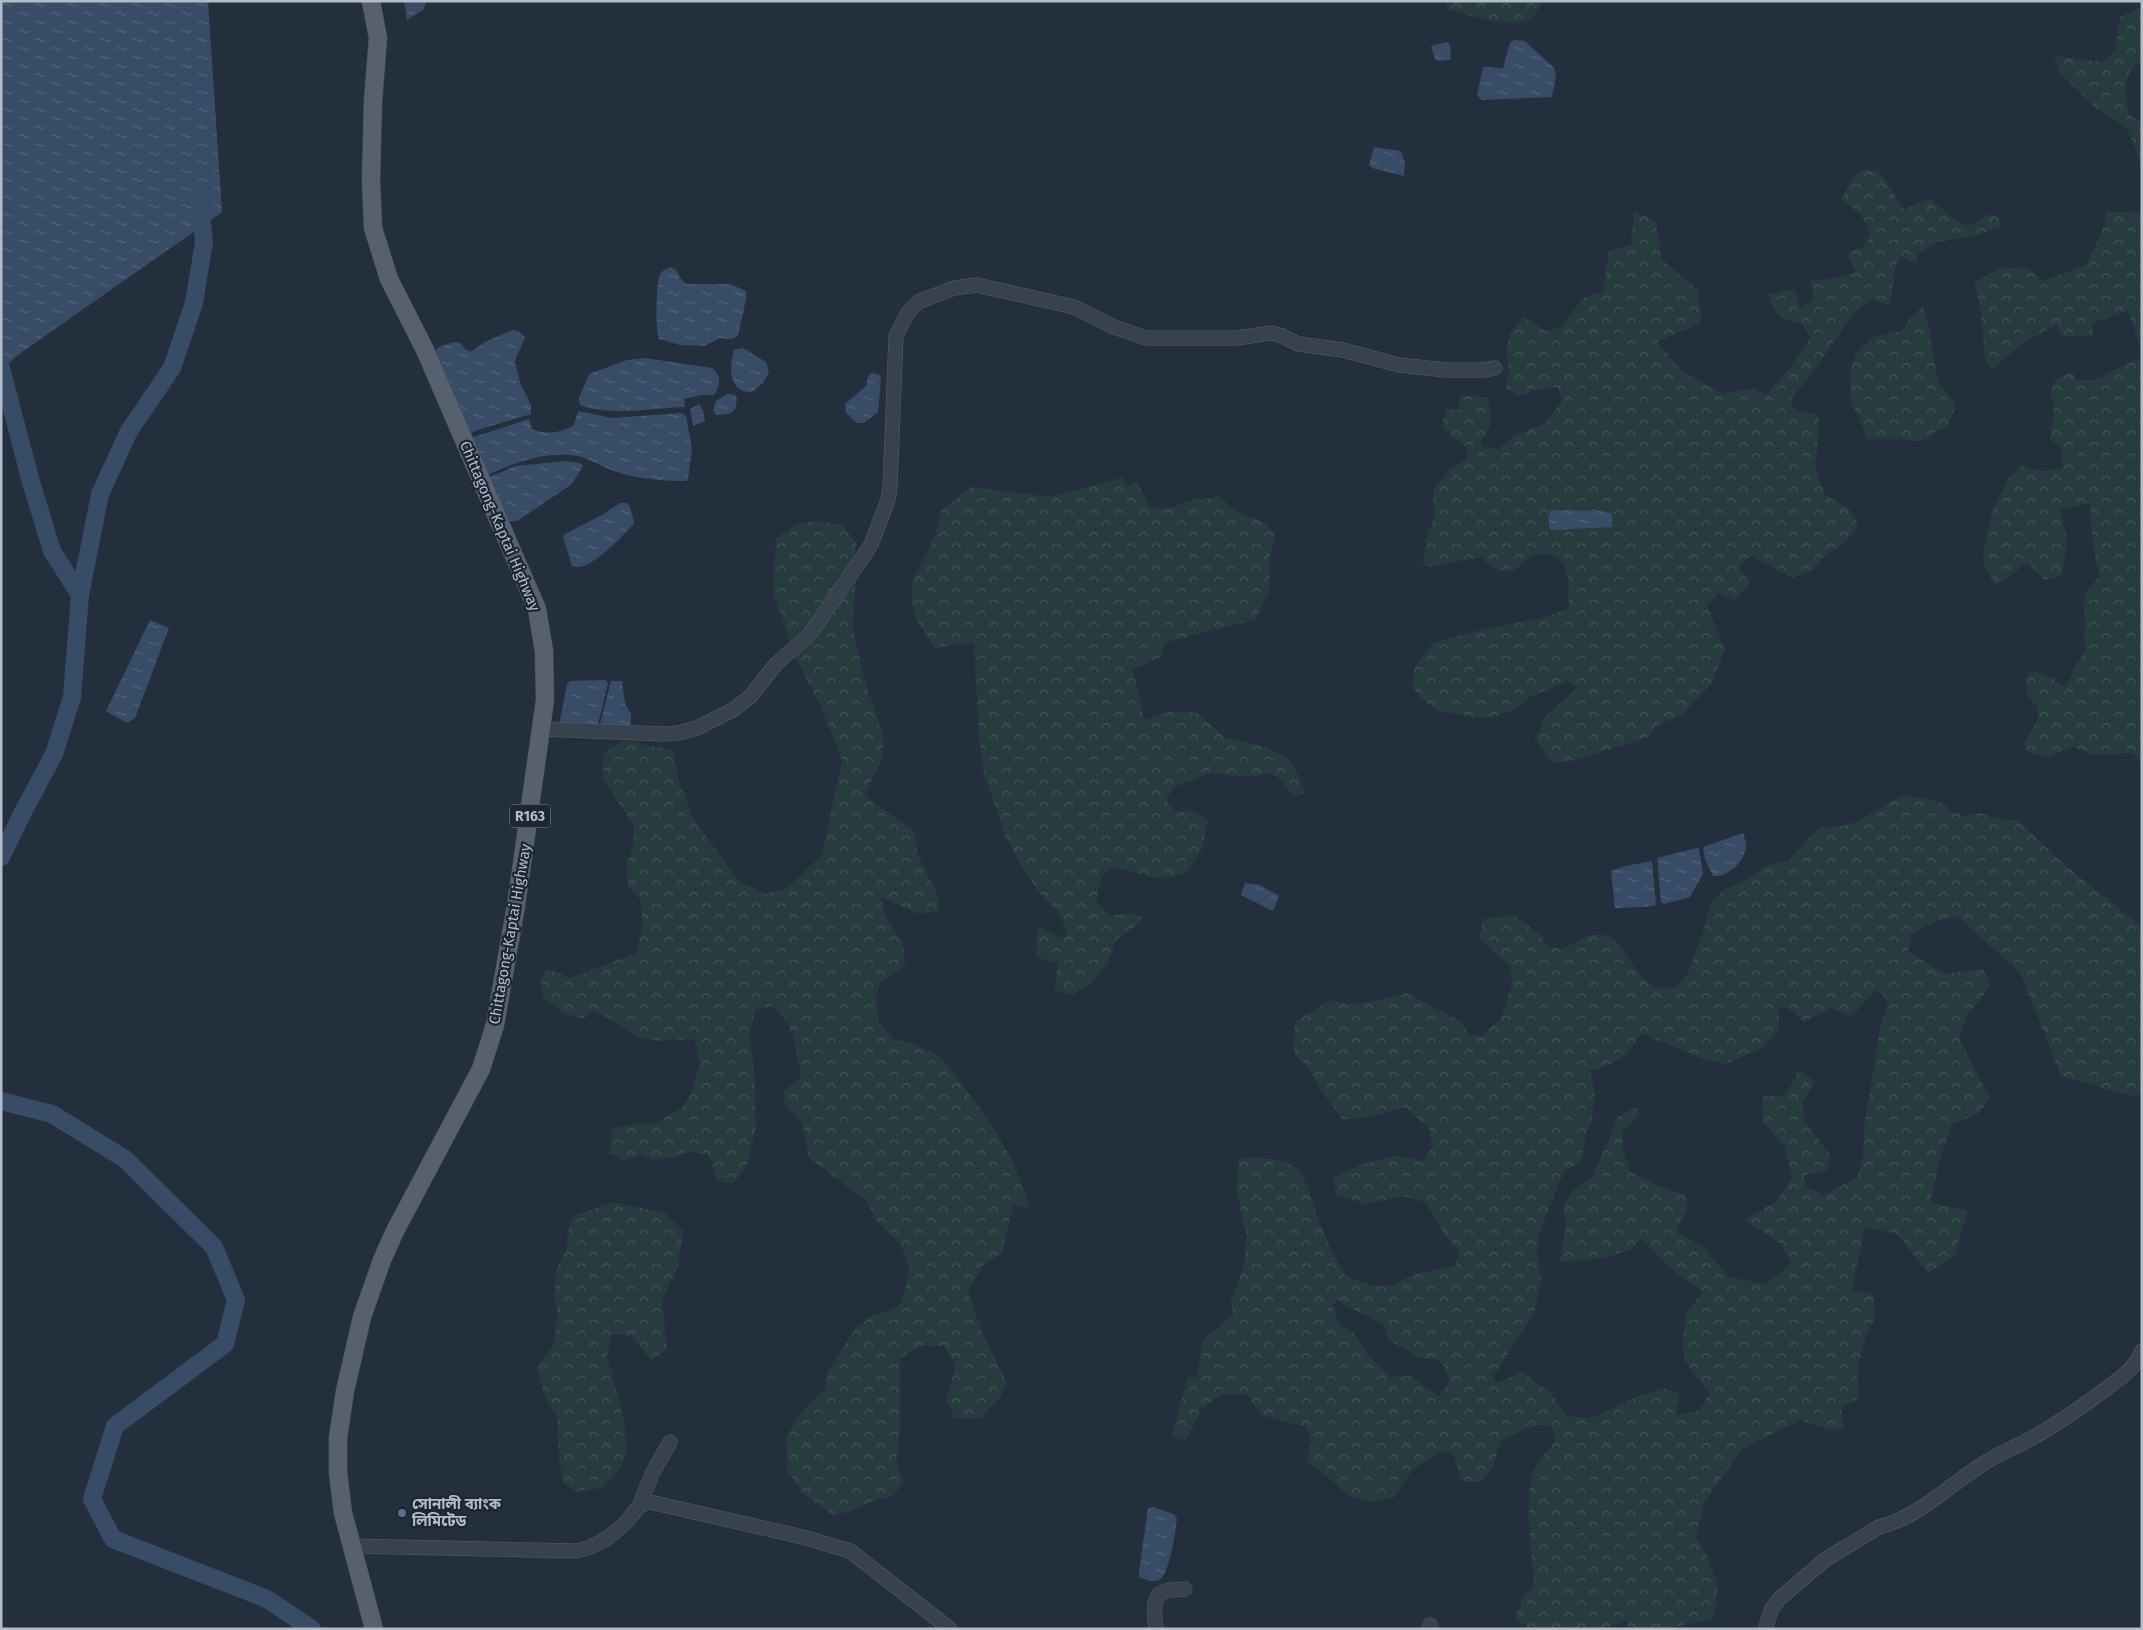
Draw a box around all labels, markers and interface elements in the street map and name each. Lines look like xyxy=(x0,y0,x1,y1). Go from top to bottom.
street label: Chittagong-Kaptai Highway xyxy=(456,438,544,614)
road number: R163 xyxy=(510,804,550,828)
street label: Chittagong-Kaptai Highway xyxy=(485,842,535,1026)
place label: সোনালী ব্যাংক লিমিটেড xyxy=(411,1495,502,1530)
marker: সোনালী ব্যাংক লিমিটেড xyxy=(396,1507,408,1519)

